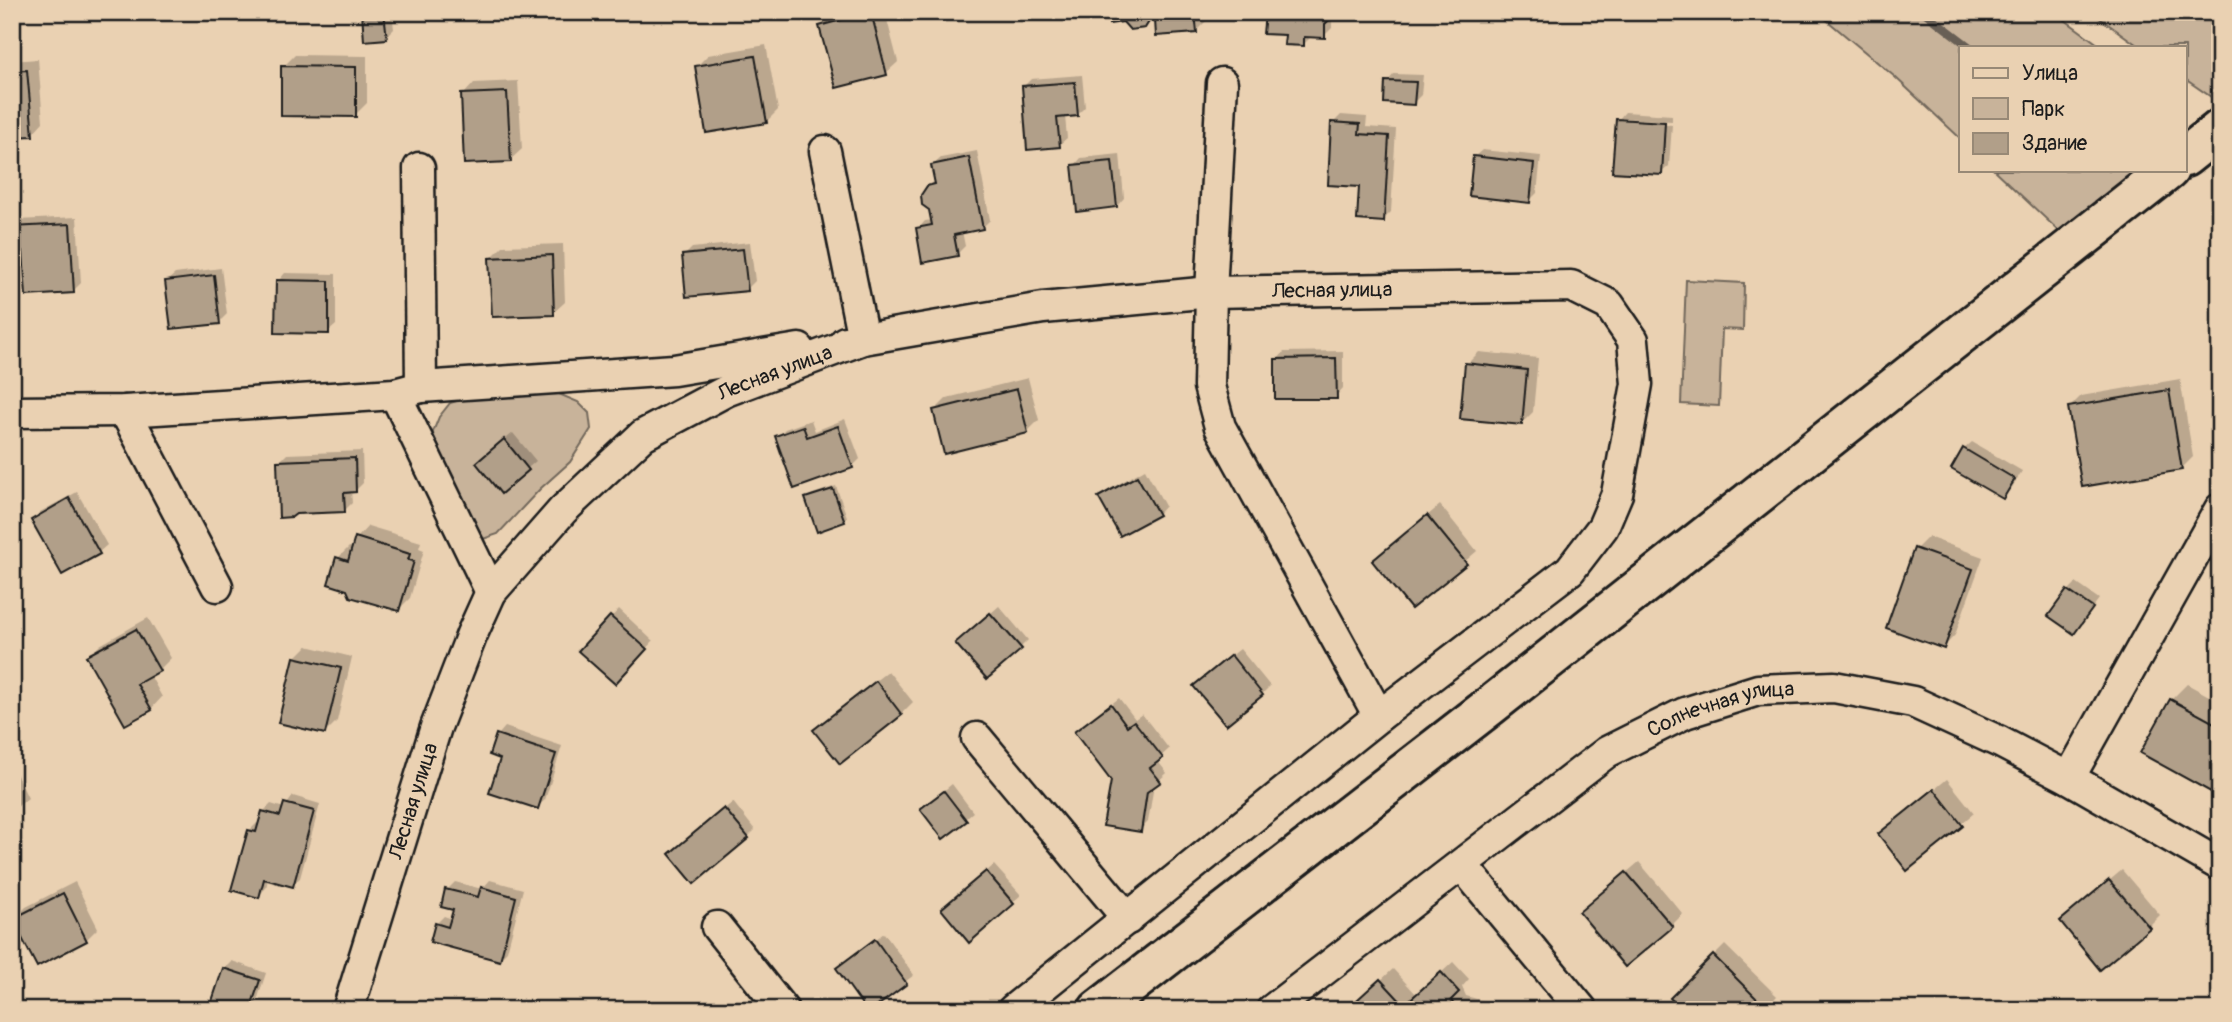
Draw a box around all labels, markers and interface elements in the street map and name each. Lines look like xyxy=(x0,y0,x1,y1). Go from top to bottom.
legend xyxy=(1959,46,2186,172)
text: Улица xyxy=(2022,60,2078,87)
text: Парк xyxy=(2022,96,2065,123)
text: Здание xyxy=(2022,130,2088,157)
street label: Лесная улица xyxy=(1271,275,1393,305)
street label: Лесная улица xyxy=(712,338,836,407)
street label: Солнечная улица xyxy=(1642,675,1795,743)
street label: Лесная улица xyxy=(382,739,444,863)

